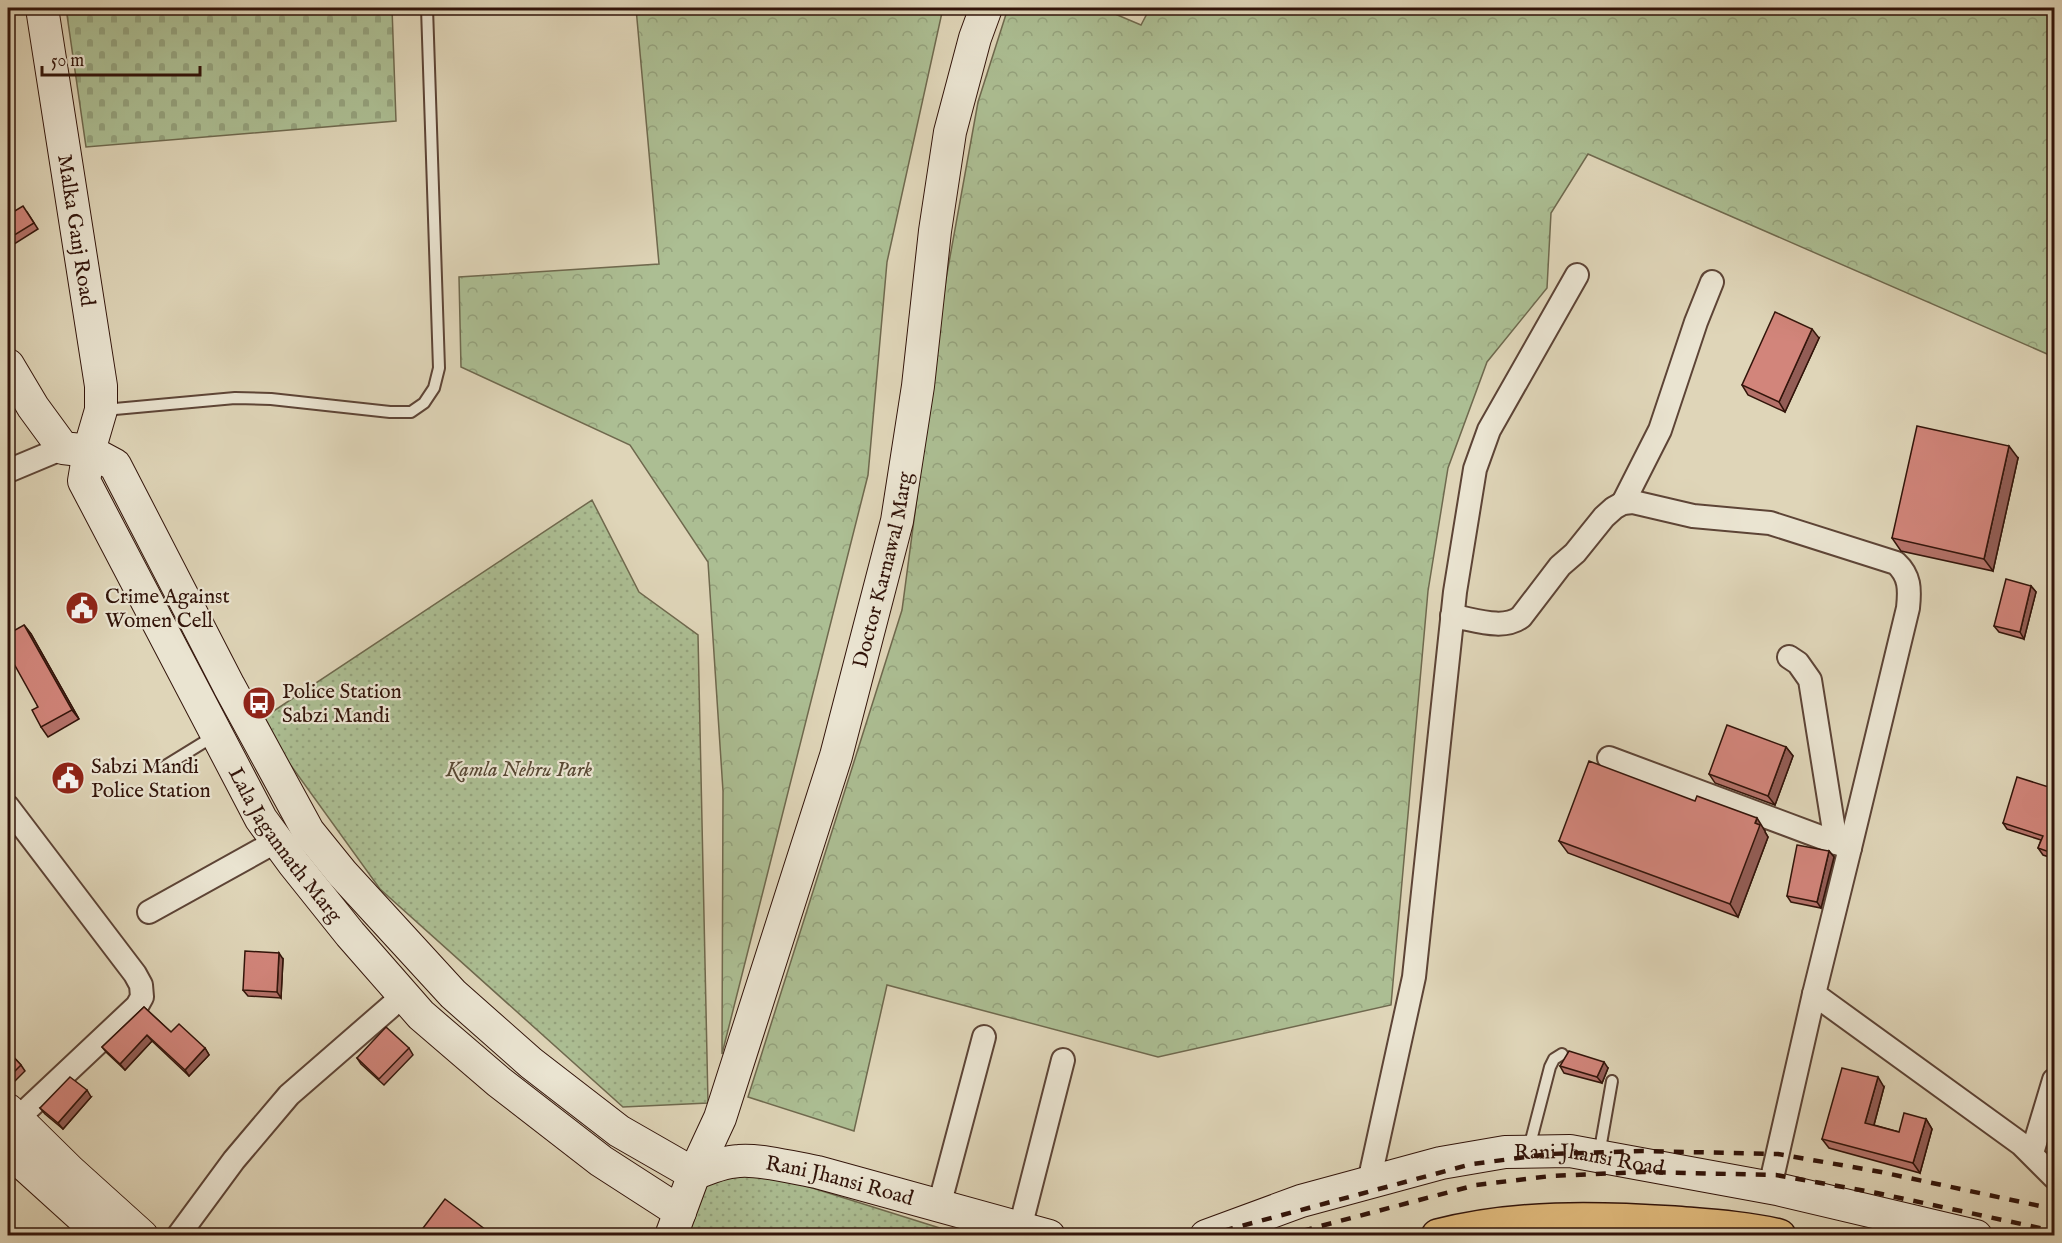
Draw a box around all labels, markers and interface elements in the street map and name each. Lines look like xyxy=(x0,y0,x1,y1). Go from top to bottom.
scale bar xyxy=(42,39,200,77)
text: 50 m xyxy=(51,50,84,73)
street label: Malka Ganj Road xyxy=(50,153,101,309)
street label: Doctor Karnawal Marg xyxy=(847,469,920,671)
place label: Crime Against Women Cell xyxy=(105,584,230,635)
public building icon: Crime Against Women Cell xyxy=(64,590,100,626)
place label: Police Station Sabzi Mandi xyxy=(282,679,402,730)
bus stop icon: Police Station Sabzi Mandi xyxy=(241,685,277,721)
place label: Sabzi Mandi Police Station xyxy=(91,754,211,805)
park label: Kamla Nehru Park xyxy=(445,757,593,784)
public building icon: Sabzi Mandi Police Station xyxy=(50,760,86,796)
street label: Lala Jagannath Marg xyxy=(221,763,348,929)
street label: Rani Jhansi Road xyxy=(1514,1139,1667,1183)
street label: Rani Jhansi Road xyxy=(764,1150,917,1213)

